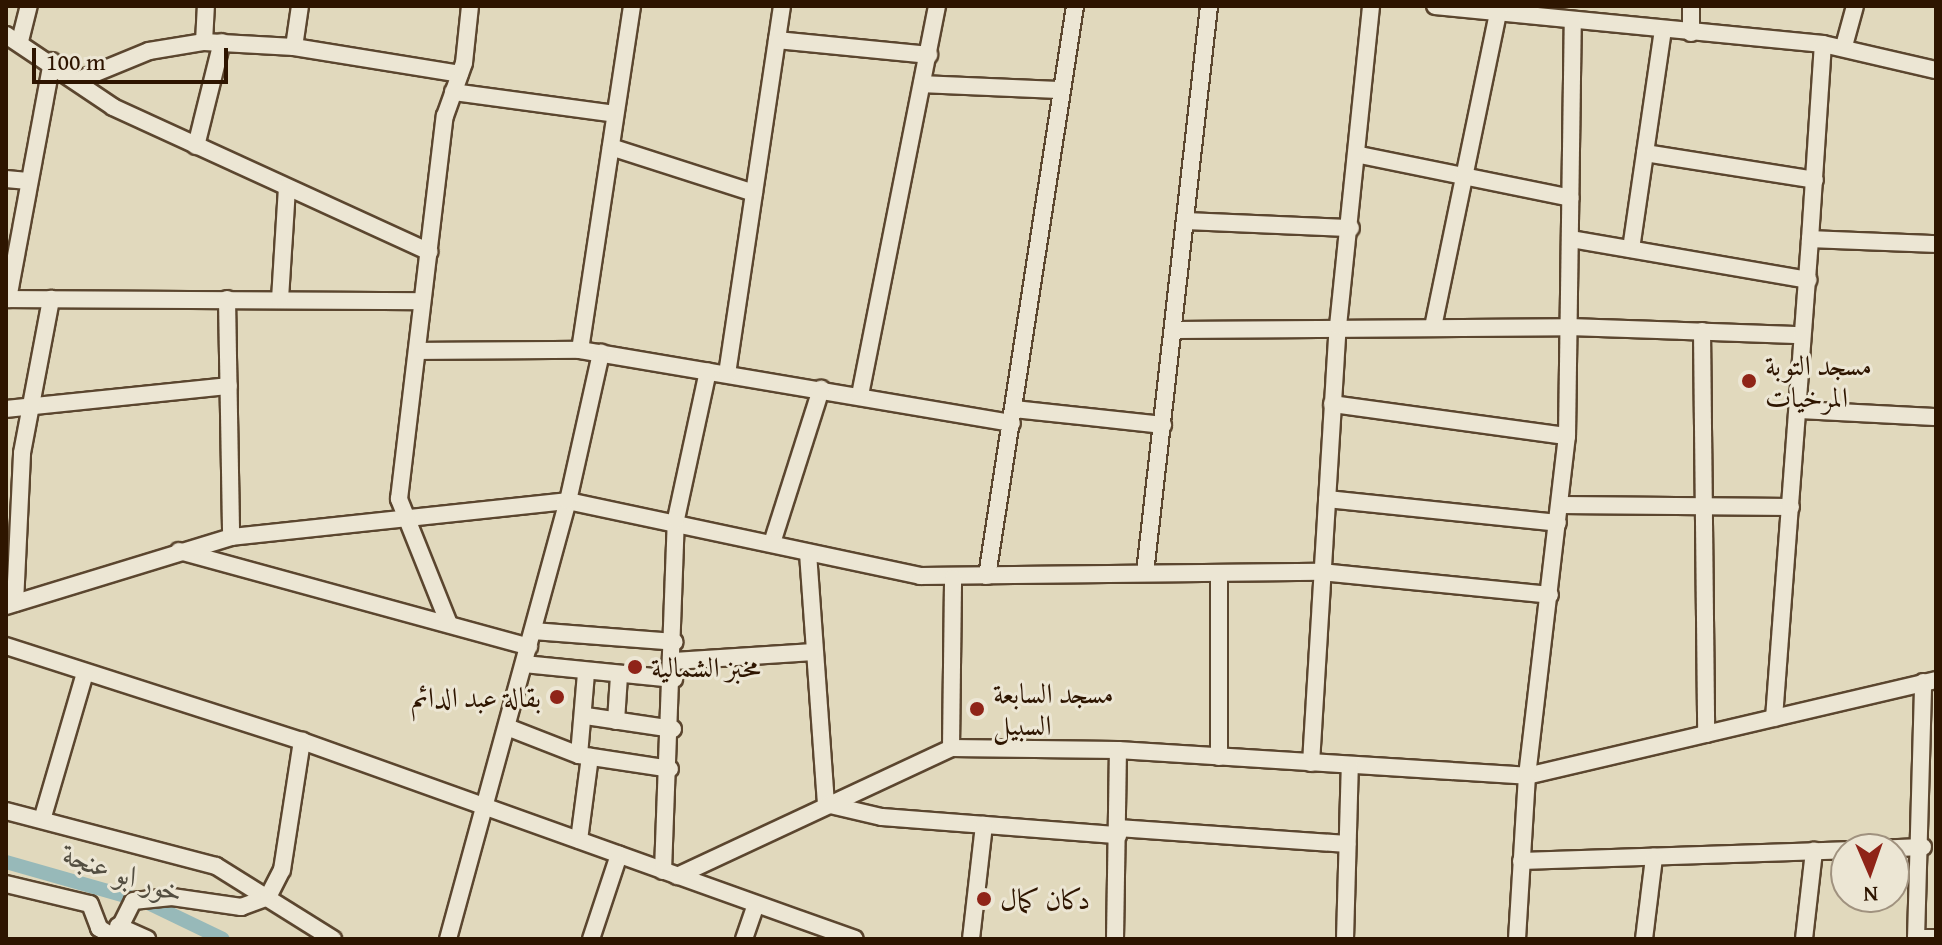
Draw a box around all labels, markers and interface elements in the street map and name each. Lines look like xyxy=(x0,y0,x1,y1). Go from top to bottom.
scale bar xyxy=(36,32,232,82)
text: 100 m xyxy=(46,44,106,79)
place label: مسجد التوبة المرخيات xyxy=(1765,348,1872,414)
marker: مسجد التوبة المرخيات xyxy=(1740,372,1758,390)
place label: مخبز الشمالية xyxy=(651,650,761,684)
marker: مخبز الشمالية xyxy=(626,658,644,676)
place label: مسجد السابعة السبيل xyxy=(993,676,1114,742)
place label: بقالة عبد الدائم xyxy=(411,680,541,714)
marker: بقالة عبد الدائم xyxy=(548,688,566,706)
marker: مسجد السابعة السبيل xyxy=(968,700,986,718)
north arrow xyxy=(1830,833,1910,913)
water label: خور ابو عنجة xyxy=(59,836,189,910)
text: N xyxy=(1863,879,1879,911)
place label: دكان كمال xyxy=(1000,882,1090,916)
marker: دكان كمال xyxy=(975,890,993,908)

